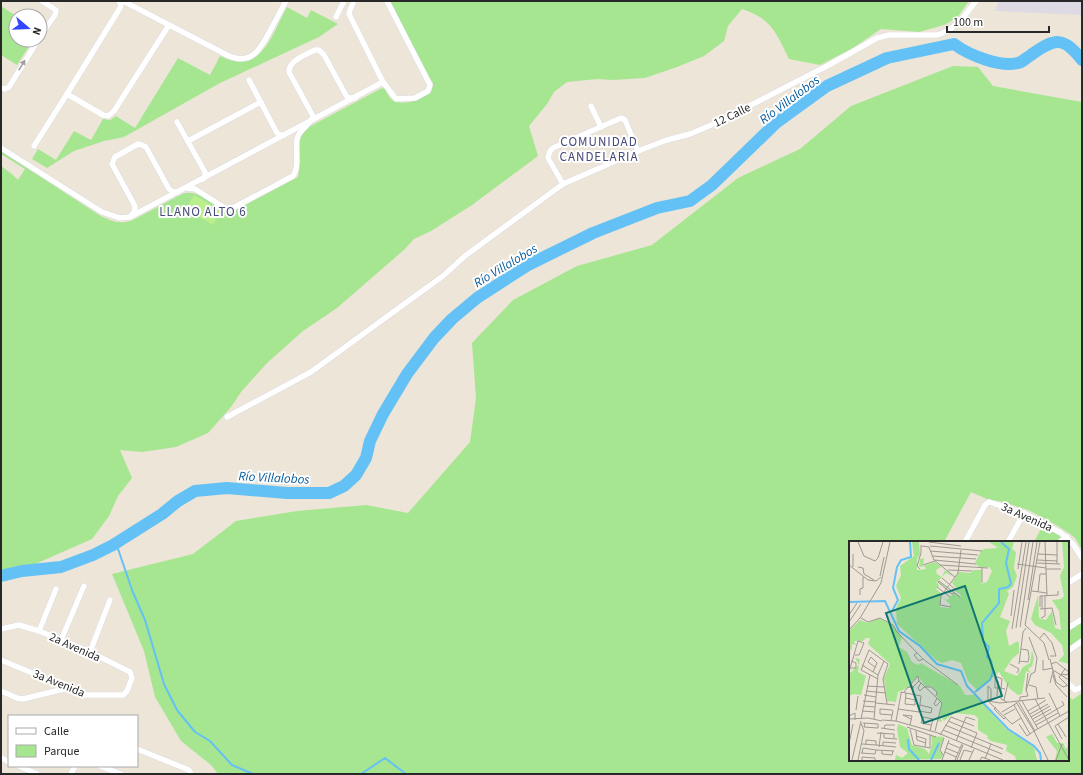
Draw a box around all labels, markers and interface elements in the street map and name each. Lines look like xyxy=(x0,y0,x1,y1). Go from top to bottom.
north arrow xyxy=(8,8,48,48)
scale bar xyxy=(947,8,1049,34)
text: 100 m xyxy=(953,14,983,31)
text: N xyxy=(29,25,45,37)
one-way arrow xyxy=(18,60,26,70)
water label: Río Villalobos xyxy=(756,71,823,128)
street label: 12 Calle xyxy=(711,99,754,132)
district label: COMUNIDAD CANDELARIA xyxy=(559,133,639,166)
district label: LLANO ALTO 6 xyxy=(159,203,247,221)
water label: Río Villalobos xyxy=(470,240,541,292)
water label: Río Villalobos xyxy=(238,467,310,489)
street label: 3a Avenida xyxy=(998,499,1055,536)
inset map xyxy=(849,541,1069,761)
street label: 2a Avenida xyxy=(46,629,103,666)
street label: 3a Avenida xyxy=(30,665,87,702)
legend xyxy=(8,715,138,767)
text: Calle xyxy=(44,723,69,740)
text: Parque xyxy=(44,743,80,760)

